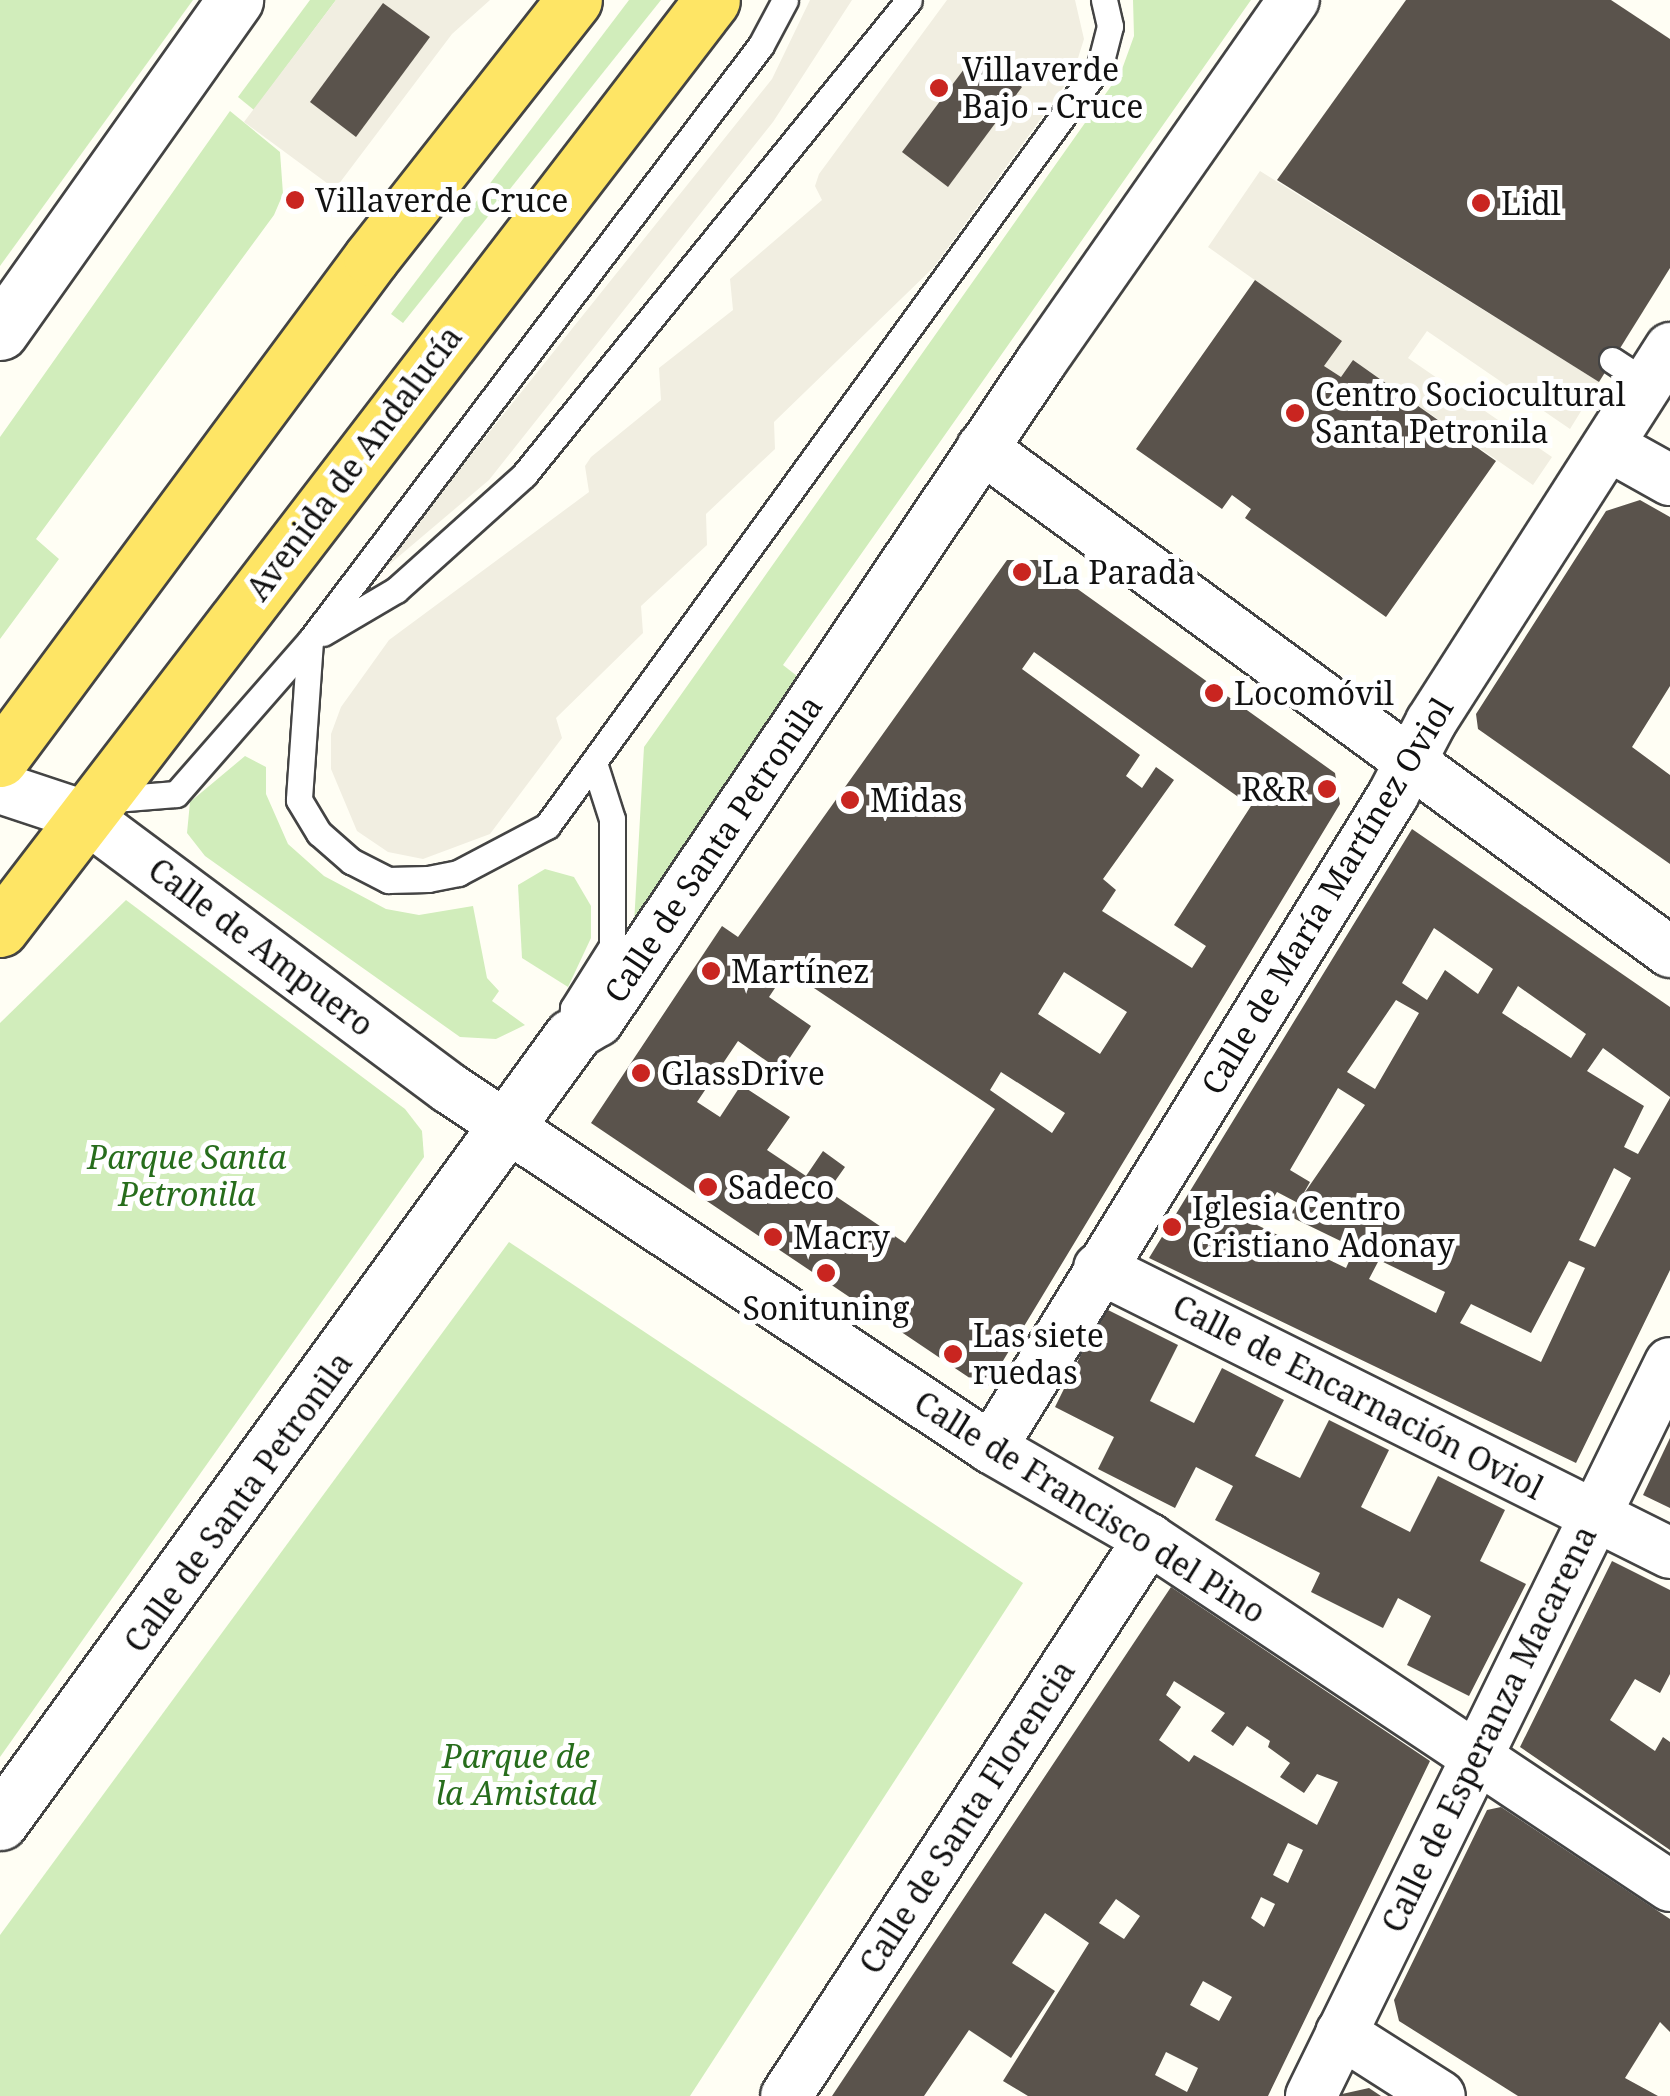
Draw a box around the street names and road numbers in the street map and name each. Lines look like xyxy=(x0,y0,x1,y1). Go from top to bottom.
street label: Avenida de Andalucía xyxy=(238,318,470,608)
street label: Calle de Santa Petronila xyxy=(596,688,830,1010)
street label: Calle de María Martínez Oviol xyxy=(1193,691,1461,1101)
street label: Calle de Ampuero xyxy=(141,850,381,1044)
street label: Calle de Encarnación Oviol xyxy=(1166,1287,1550,1507)
street label: Calle de Santa Petronila xyxy=(116,1344,360,1660)
street label: Calle de Francisco del Pino xyxy=(907,1383,1273,1631)
street label: Calle de Esperanza Macarena xyxy=(1374,1519,1604,1939)
street label: Calle de Santa Florencia xyxy=(851,1653,1083,1981)

